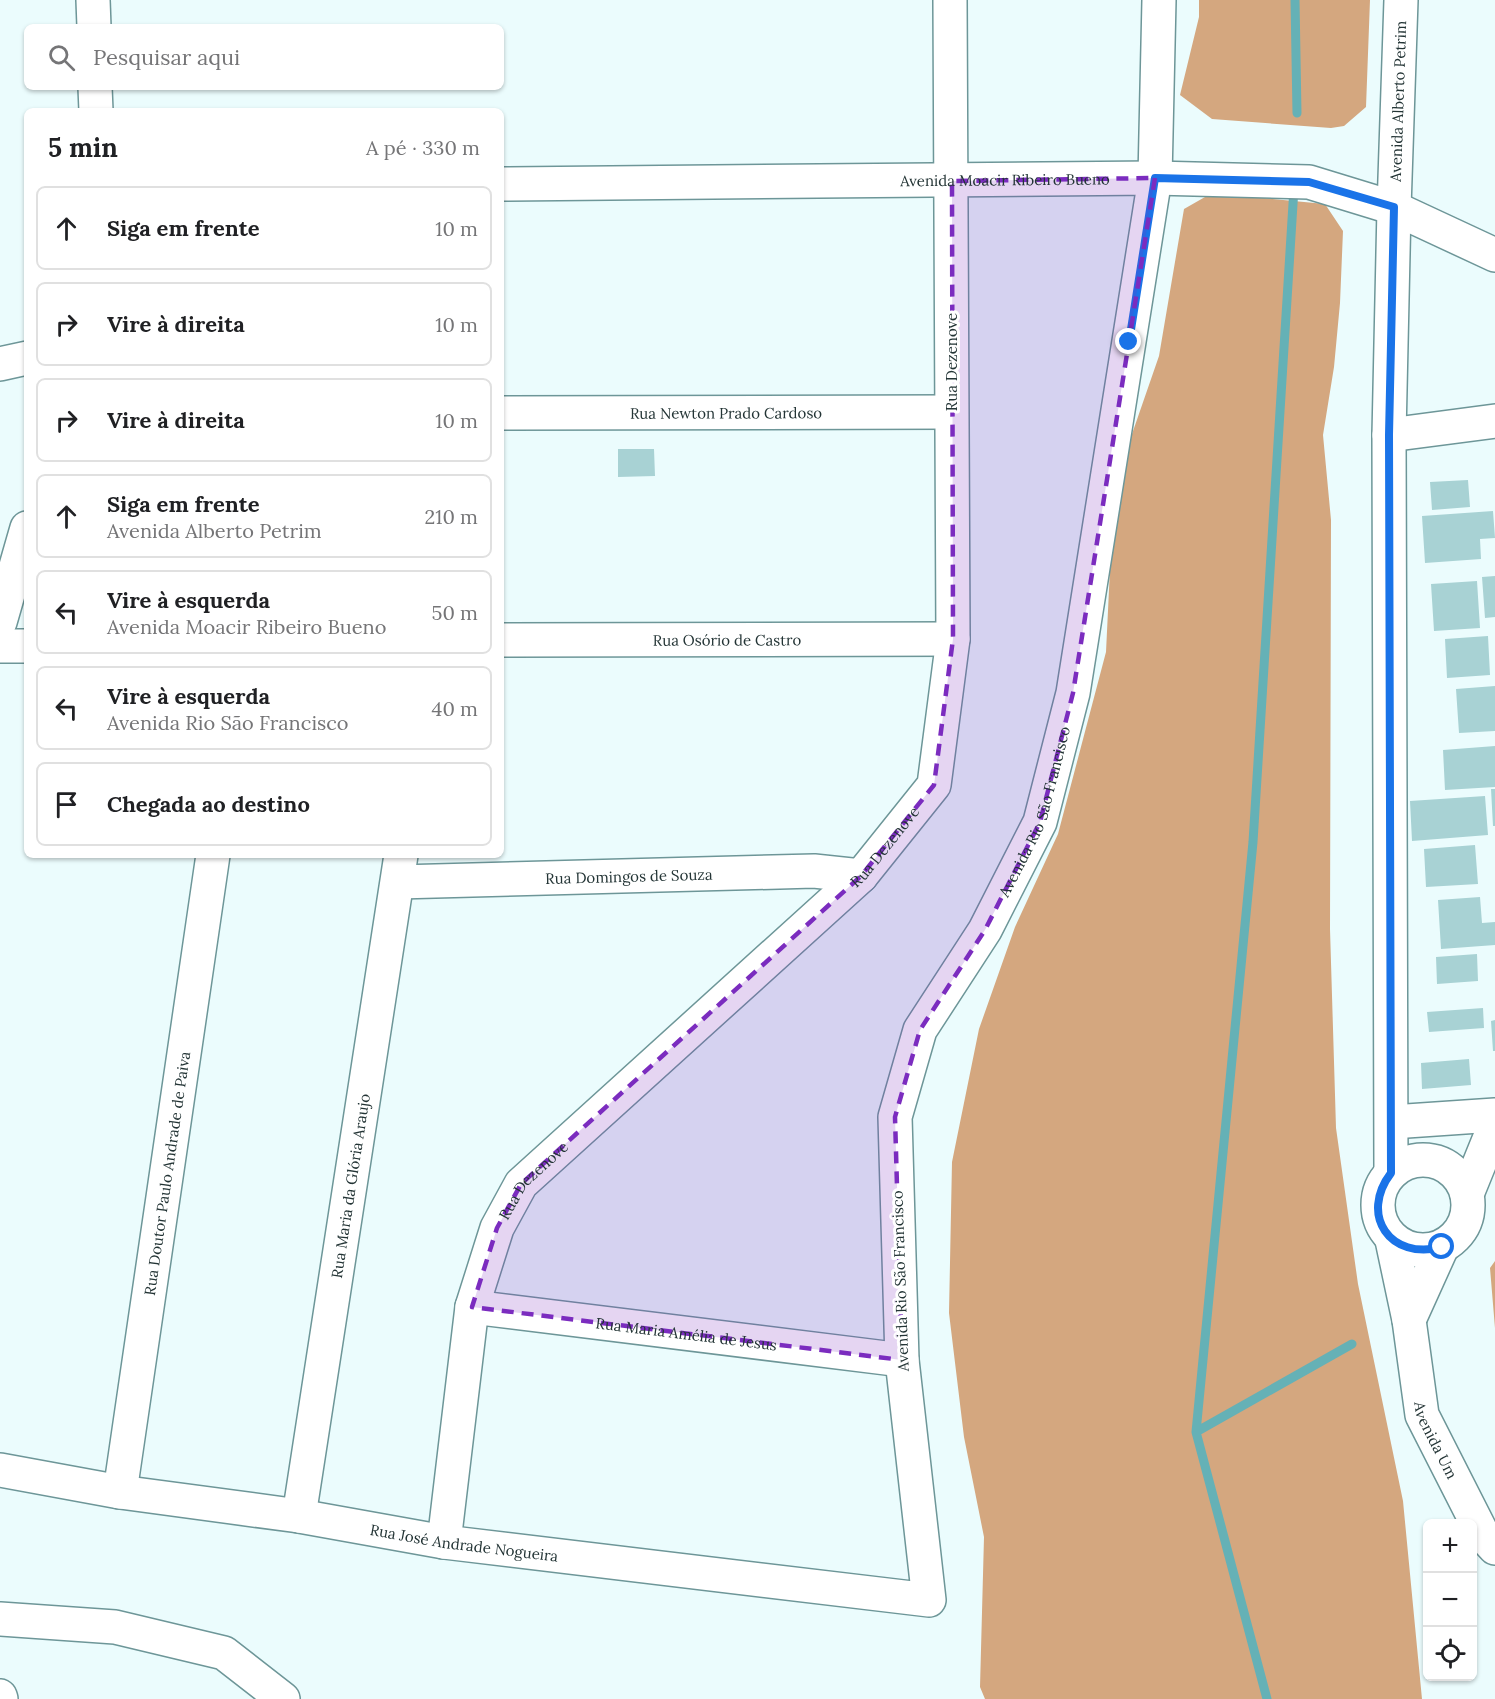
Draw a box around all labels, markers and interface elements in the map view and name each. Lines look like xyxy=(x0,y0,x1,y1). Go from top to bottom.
street label: Avenida Alberto Petrim xyxy=(1385,20,1410,183)
search box xyxy=(24,24,504,90)
icon: search xyxy=(45,41,78,74)
text: Pesquisar aqui xyxy=(93,43,240,71)
text: 5 min xyxy=(48,131,118,164)
text: A pé · 330 m xyxy=(366,135,480,160)
street label: Avenida Moacir Ribeiro Bueno xyxy=(899,169,1110,190)
icon: ahead xyxy=(50,212,83,245)
text: Siga em frente xyxy=(107,214,260,242)
text: 10 m xyxy=(435,216,478,241)
icon: right xyxy=(50,308,83,341)
text: Vire à direita xyxy=(107,310,245,338)
text: 10 m xyxy=(435,312,478,337)
street label: Rua Dezenove xyxy=(942,313,961,411)
route end xyxy=(1115,328,1141,354)
street label: Rua Newton Prado Cardoso xyxy=(630,403,822,422)
icon: right xyxy=(50,404,83,437)
text: Vire à direita xyxy=(107,406,245,434)
text: 10 m xyxy=(435,408,478,433)
text: Siga em frente xyxy=(107,490,260,518)
icon: ahead xyxy=(50,500,83,533)
text: 210 m xyxy=(424,504,478,529)
text: Avenida Alberto Petrim xyxy=(107,518,322,543)
text: Vire à esquerda xyxy=(107,586,270,614)
icon: left xyxy=(50,596,83,629)
text: 50 m xyxy=(432,600,478,625)
text: Avenida Moacir Ribeiro Bueno xyxy=(107,614,386,639)
street label: Rua Osório de Castro xyxy=(653,630,801,649)
text: Vire à esquerda xyxy=(107,682,270,710)
icon: left xyxy=(50,692,83,725)
text: 40 m xyxy=(432,696,478,721)
text: Avenida Rio São Francisco xyxy=(107,710,349,735)
street label: Avenida Rio São Francisco xyxy=(994,724,1074,901)
icon: arrive xyxy=(50,788,83,821)
text: Chegada ao destino xyxy=(107,790,310,818)
street label: Rua Dezenove xyxy=(846,802,923,891)
street label: Rua Domingos de Souza xyxy=(545,864,713,888)
street label: Rua Doutor Paulo Andrade de Paiva xyxy=(139,1050,194,1297)
street label: Rua Maria da Glória Araujo xyxy=(326,1092,374,1280)
street label: Rua Dezenove xyxy=(494,1137,572,1223)
street label: Avenida Rio São Francisco xyxy=(887,1190,913,1373)
route start xyxy=(1428,1233,1454,1259)
street label: Rua Maria Amélia de Jesus xyxy=(595,1313,778,1354)
street label: Avenida Um xyxy=(1411,1399,1462,1482)
street label: Rua José Andrade Nogueira xyxy=(369,1519,560,1565)
map controls xyxy=(1423,1519,1477,1681)
button: + xyxy=(1423,1519,1477,1573)
button: − xyxy=(1423,1573,1477,1627)
button: locate xyxy=(1423,1627,1477,1681)

